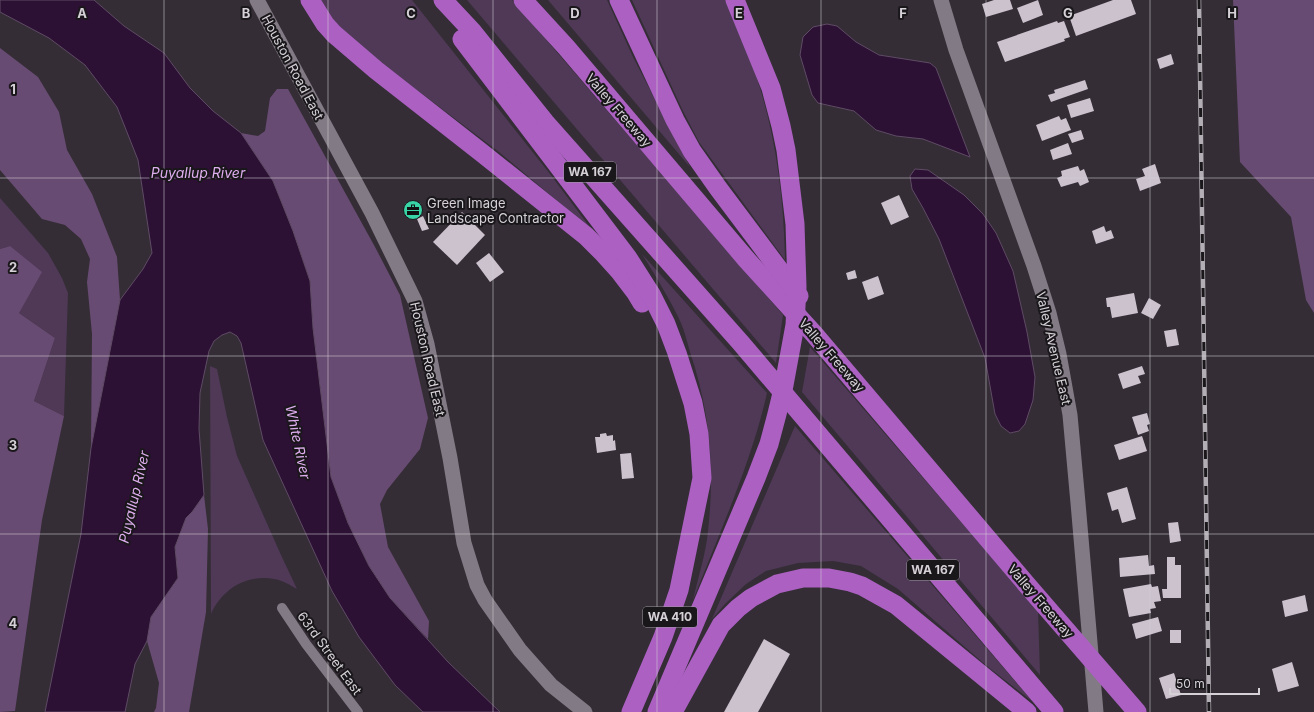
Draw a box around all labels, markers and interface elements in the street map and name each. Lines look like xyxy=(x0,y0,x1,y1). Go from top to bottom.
text: A xyxy=(77,5,87,21)
text: B xyxy=(242,5,251,21)
text: C xyxy=(406,5,416,21)
text: D xyxy=(570,5,580,21)
text: E xyxy=(735,5,743,21)
text: F xyxy=(899,5,907,21)
text: G xyxy=(1063,5,1073,21)
text: H xyxy=(1227,5,1237,21)
street label: Houston Road East xyxy=(259,12,327,122)
street label: Valley Freeway xyxy=(583,70,655,150)
text: 1 xyxy=(10,81,16,97)
road number: WA 167 xyxy=(564,162,616,182)
water label: Puyallup River xyxy=(151,164,246,181)
place label: Green Image Landscape Contractor xyxy=(427,195,564,226)
office icon: Green Image Landscape Contractor xyxy=(402,199,424,221)
text: 2 xyxy=(9,259,17,275)
street label: Valley Avenue East xyxy=(1033,290,1075,406)
street label: Houston Road East xyxy=(407,300,449,418)
street label: Valley Freeway xyxy=(796,315,868,395)
water label: White River xyxy=(282,403,315,481)
text: 3 xyxy=(9,437,17,453)
water label: Puyallup River xyxy=(115,448,153,545)
road number: WA 167 xyxy=(907,560,959,580)
street label: Valley Freeway xyxy=(1005,561,1077,641)
road number: WA 410 xyxy=(643,607,697,627)
street label: 63rd Street East xyxy=(294,608,366,698)
text: 4 xyxy=(9,615,18,631)
scale bar xyxy=(1170,670,1259,696)
text: 50 m xyxy=(1176,676,1205,691)

